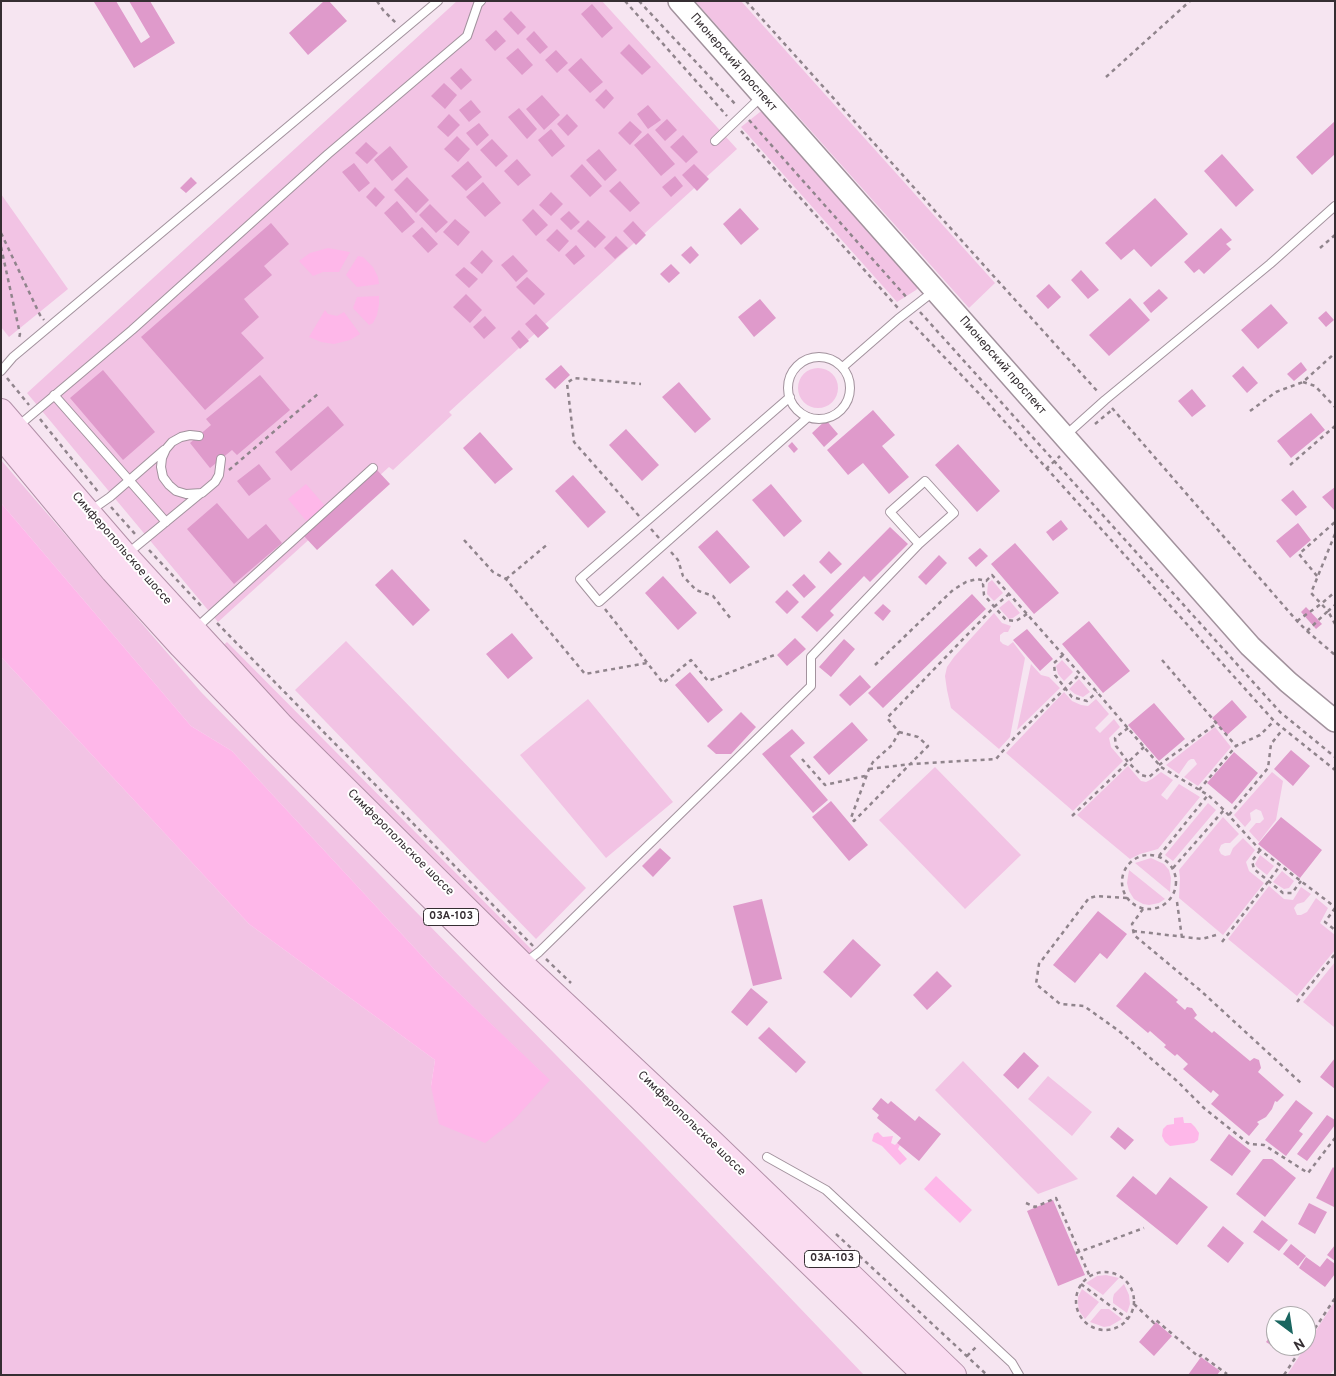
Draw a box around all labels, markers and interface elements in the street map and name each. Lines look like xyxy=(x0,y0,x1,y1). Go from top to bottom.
street label: Пионерский проспект xyxy=(687,11,779,115)
street label: Пионерский проспект xyxy=(956,314,1048,418)
street label: Симферопольское шоссе xyxy=(68,490,174,608)
street label: Симферопольское шоссе xyxy=(344,787,456,899)
road number: 03А-103 xyxy=(424,909,478,926)
street label: Симферопольское шоссе xyxy=(634,1069,748,1179)
road number: 03А-103 xyxy=(804,1250,860,1268)
north arrow xyxy=(1266,1306,1316,1356)
text: N xyxy=(1290,1334,1307,1353)

